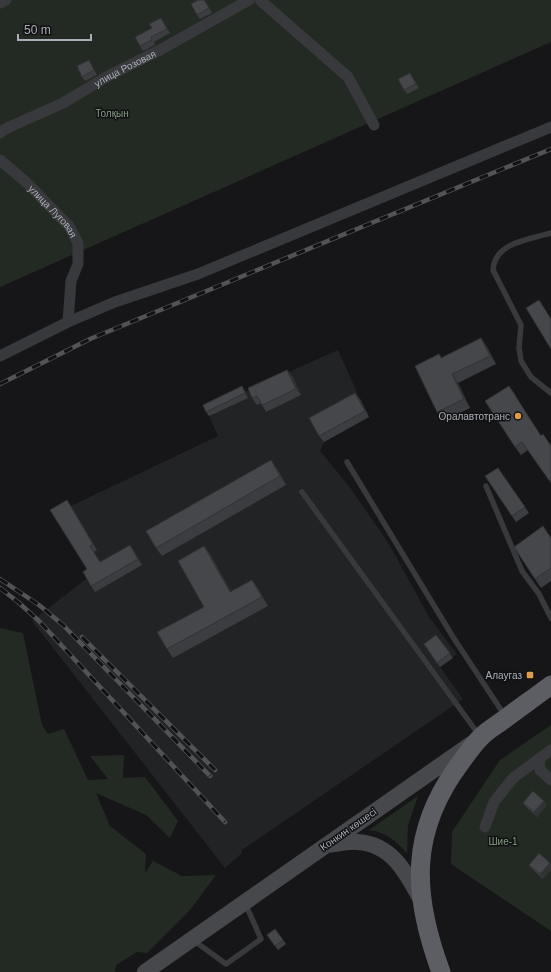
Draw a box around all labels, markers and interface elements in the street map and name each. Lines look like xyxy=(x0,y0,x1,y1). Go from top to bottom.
scale bar xyxy=(18,16,91,42)
text: 50 m xyxy=(24,23,51,37)
street label: улица Розовая xyxy=(92,48,158,89)
park label: Толқын xyxy=(95,108,129,119)
street label: улица Луговая xyxy=(26,183,79,239)
place label: Оралавтотранс xyxy=(439,411,510,422)
marker: Оралавтотранс xyxy=(513,411,523,421)
place label: Алаугаз xyxy=(486,670,522,681)
marker: Алаугаз xyxy=(525,670,535,680)
street label: Конкин көшесі xyxy=(318,806,378,853)
park label: Шие-1 xyxy=(488,836,518,847)

